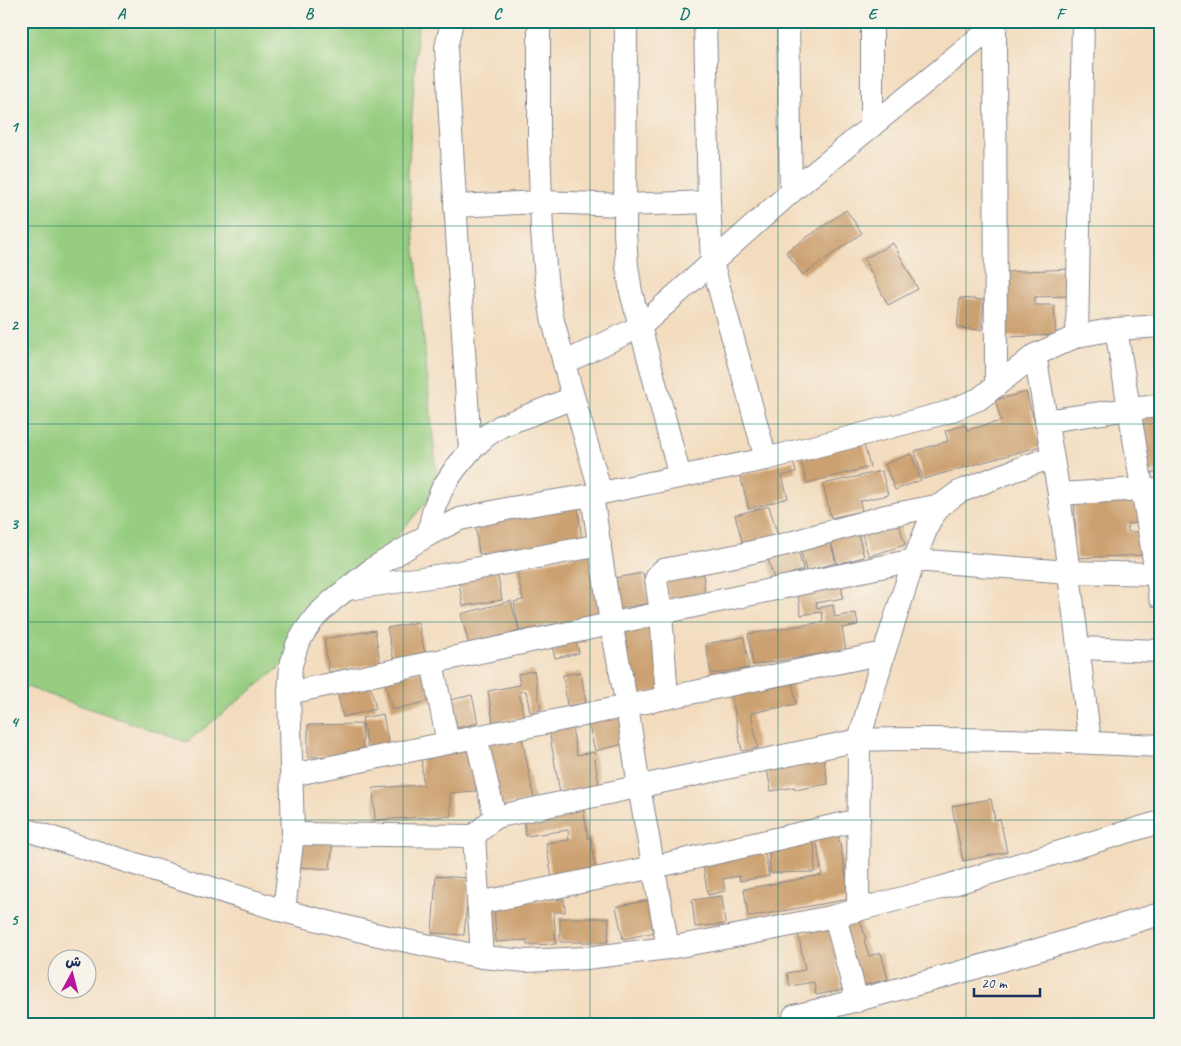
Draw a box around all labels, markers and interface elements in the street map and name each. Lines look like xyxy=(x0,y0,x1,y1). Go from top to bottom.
text: A xyxy=(117,4,127,24)
text: B xyxy=(305,4,315,24)
text: C xyxy=(493,4,503,24)
text: D xyxy=(679,4,690,24)
text: E xyxy=(868,4,879,24)
text: F xyxy=(1056,4,1067,24)
text: 1 xyxy=(10,117,19,137)
text: 2 xyxy=(10,315,19,335)
text: 3 xyxy=(10,514,19,534)
text: 4 xyxy=(10,712,19,732)
text: 5 xyxy=(11,910,20,930)
north arrow xyxy=(48,948,98,998)
text: ش xyxy=(65,952,82,971)
scale bar xyxy=(974,966,1040,998)
text: 20 m xyxy=(981,974,1008,993)

